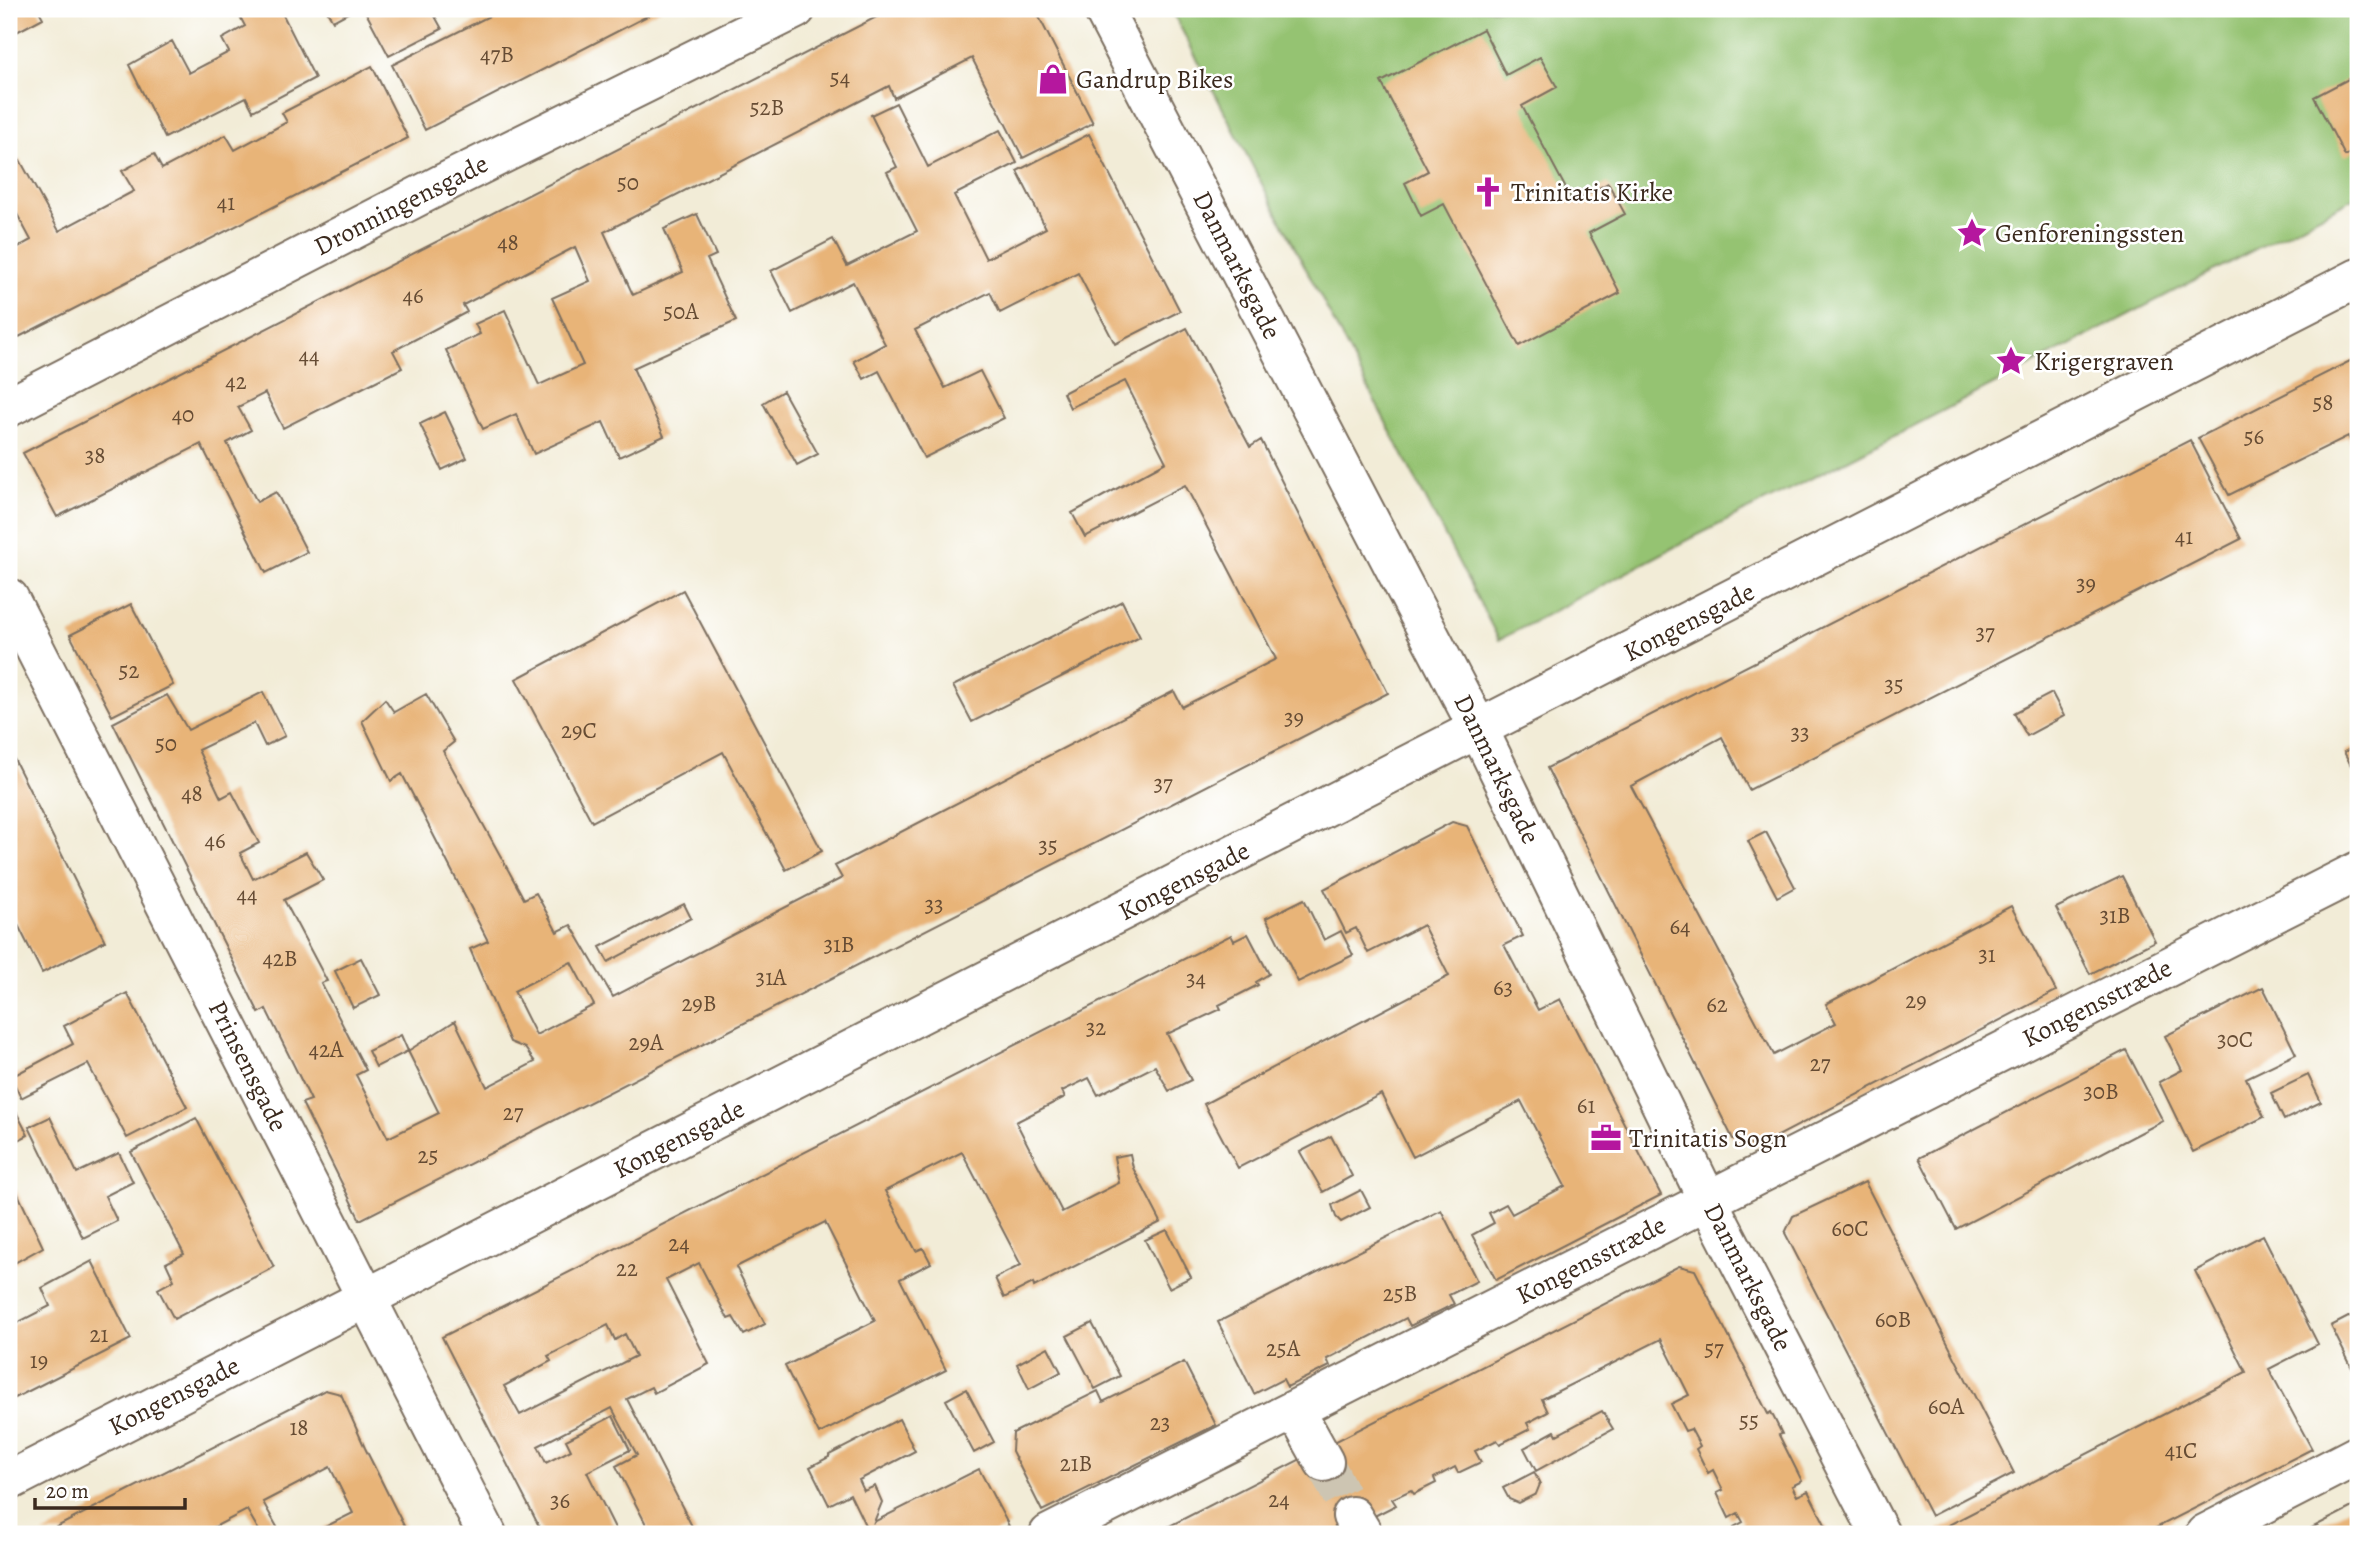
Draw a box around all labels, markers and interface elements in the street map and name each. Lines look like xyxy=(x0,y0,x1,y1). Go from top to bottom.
house number: 47B xyxy=(480,39,514,70)
house number: 54 xyxy=(830,62,850,93)
shop icon: Gandrup Bikes xyxy=(1036,62,1070,96)
place label: Gandrup Bikes xyxy=(1076,62,1233,97)
house number: 52B xyxy=(750,92,784,123)
street label: Dronningensgade xyxy=(308,146,494,264)
house number: 50 xyxy=(617,167,639,198)
church icon: Trinitatis Kirke xyxy=(1471,175,1505,209)
place label: Trinitatis Kirke xyxy=(1511,175,1673,210)
street label: Danmarksgade xyxy=(1185,185,1289,345)
house number: 41 xyxy=(217,187,235,218)
place icon: Genforeningssten xyxy=(1955,216,1989,250)
place label: Genforeningssten xyxy=(1995,216,2184,251)
house number: 48 xyxy=(497,227,519,258)
house number: 46 xyxy=(402,280,424,311)
house number: 50A xyxy=(663,296,699,327)
house number: 44 xyxy=(299,340,319,371)
place icon: Krigergraven xyxy=(1994,344,2028,378)
place label: Krigergraven xyxy=(2034,344,2174,379)
house number: 42 xyxy=(225,366,247,397)
house number: 58 xyxy=(2312,387,2334,418)
house number: 40 xyxy=(172,399,194,430)
house number: 56 xyxy=(2244,421,2264,452)
house number: 38 xyxy=(85,440,105,471)
house number: 41 xyxy=(2175,521,2193,552)
house number: 39 xyxy=(2076,568,2096,599)
street label: Kongensgade xyxy=(1618,574,1760,670)
house number: 37 xyxy=(1975,617,1995,648)
house number: 52 xyxy=(119,655,139,686)
house number: 35 xyxy=(1884,669,1904,700)
street label: Danmarksgade xyxy=(1446,688,1548,850)
house number: 39 xyxy=(1284,702,1304,733)
house number: 29C xyxy=(561,715,597,746)
house number: 33 xyxy=(1790,717,1810,748)
house number: 50 xyxy=(155,728,177,759)
house number: 37 xyxy=(1153,768,1173,799)
house number: 48 xyxy=(181,778,203,809)
house number: 46 xyxy=(204,825,226,856)
house number: 35 xyxy=(1038,830,1058,861)
street label: Kongensgade xyxy=(1113,833,1255,929)
house number: 44 xyxy=(237,879,257,910)
house number: 33 xyxy=(924,889,944,920)
house number: 31B xyxy=(2099,900,2131,931)
house number: 64 xyxy=(1669,911,1691,942)
house number: 31B xyxy=(823,929,855,960)
house number: 31 xyxy=(1978,939,1996,970)
house number: 42B xyxy=(262,943,298,974)
street label: Kongensstræde xyxy=(2016,950,2178,1056)
house number: 31A xyxy=(756,962,787,993)
house number: 34 xyxy=(1186,963,1206,994)
house number: 63 xyxy=(1493,972,1513,1003)
house number: 29 xyxy=(1905,985,1927,1016)
house number: 29B xyxy=(681,988,717,1019)
house number: 62 xyxy=(1706,989,1728,1020)
street label: Prinsensgade xyxy=(200,994,296,1138)
house number: 32 xyxy=(1086,1012,1106,1043)
house number: 30C xyxy=(2217,1024,2253,1055)
house number: 29A xyxy=(629,1027,664,1058)
house number: 42A xyxy=(309,1034,344,1065)
house number: 27 xyxy=(1810,1048,1831,1079)
house number: 30B xyxy=(2083,1076,2119,1107)
house number: 61 xyxy=(1577,1090,1595,1121)
street label: Kongensgade xyxy=(608,1091,750,1187)
house number: 27 xyxy=(503,1097,524,1128)
office icon: Trinitatis Sogn xyxy=(1589,1121,1623,1155)
place label: Trinitatis Sogn xyxy=(1629,1121,1787,1156)
house number: 25 xyxy=(418,1140,438,1171)
street label: Danmarksgade xyxy=(1696,1197,1800,1357)
street label: Kongensstræde xyxy=(1510,1207,1672,1313)
house number: 60C xyxy=(1831,1213,1869,1244)
house number: 24 xyxy=(668,1228,690,1259)
house number: 22 xyxy=(616,1253,638,1284)
house number: 25B xyxy=(1383,1278,1417,1309)
house number: 60B xyxy=(1875,1304,1911,1335)
house number: 21 xyxy=(90,1319,109,1350)
house number: 25A xyxy=(1266,1333,1301,1364)
house number: 57 xyxy=(1704,1333,1724,1364)
house number: 19 xyxy=(30,1345,48,1376)
street label: Kongensgade xyxy=(103,1348,245,1444)
house number: 60A xyxy=(1928,1391,1965,1422)
house number: 55 xyxy=(1739,1405,1759,1436)
house number: 23 xyxy=(1150,1407,1170,1438)
house number: 18 xyxy=(289,1412,309,1443)
house number: 41C xyxy=(2165,1435,2197,1466)
house number: 21B xyxy=(1060,1448,1092,1479)
scale bar xyxy=(35,1466,186,1510)
text: 20 m xyxy=(46,1477,89,1505)
house number: 24 xyxy=(1268,1484,1290,1515)
house number: 36 xyxy=(550,1485,570,1516)

